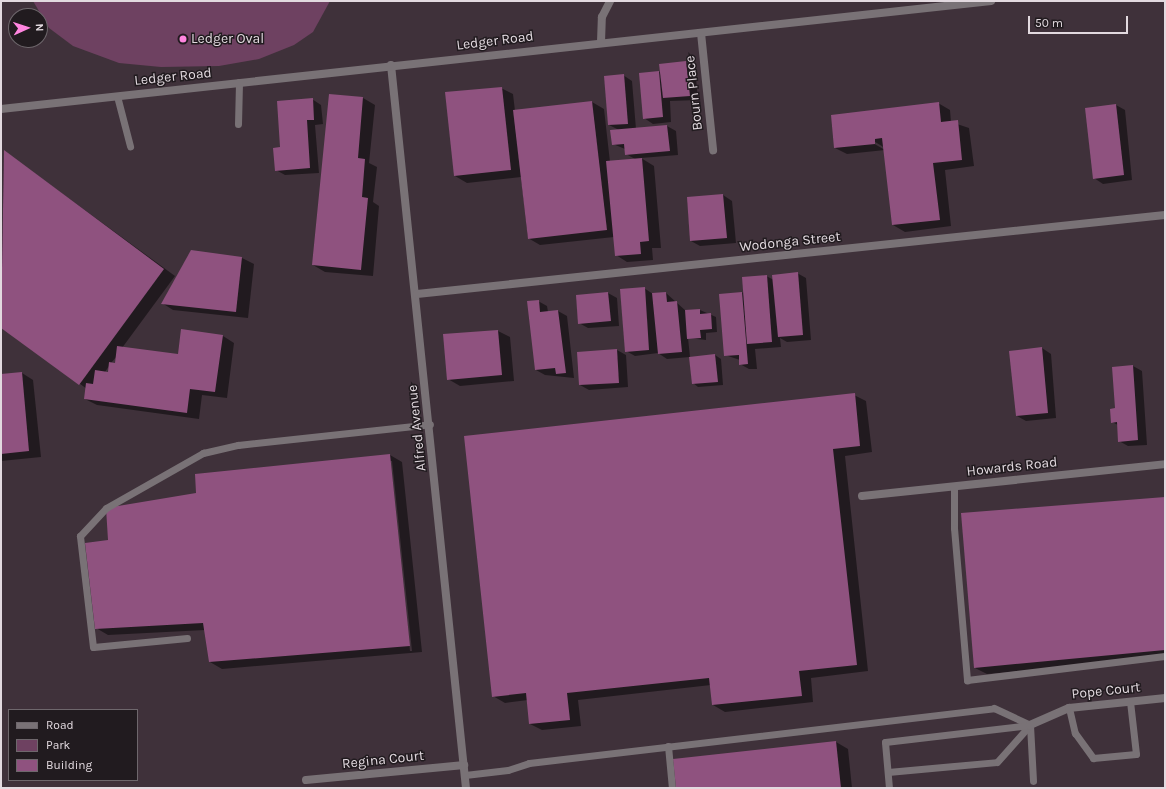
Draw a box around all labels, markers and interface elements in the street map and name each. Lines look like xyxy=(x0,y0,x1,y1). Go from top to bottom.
north arrow xyxy=(8,8,48,48)
scale bar xyxy=(1030,8,1130,34)
text: 50 m xyxy=(1035,16,1063,30)
text: N xyxy=(33,23,46,32)
street label: Ledger Road xyxy=(455,28,535,54)
place label: Ledger Oval xyxy=(191,31,264,47)
marker: Ledger Oval xyxy=(178,34,188,44)
street label: Bourn Place xyxy=(682,55,706,131)
street label: Ledger Road xyxy=(133,65,213,89)
street label: Wodonga Street xyxy=(739,228,841,256)
street label: Alfred Avenue xyxy=(404,384,430,472)
street label: Howards Road xyxy=(966,454,1058,480)
street label: Pope Court xyxy=(1071,679,1141,703)
legend xyxy=(8,709,138,781)
text: Road xyxy=(46,718,74,732)
text: Park xyxy=(46,738,70,752)
street label: Regina Court xyxy=(341,747,425,773)
text: Building xyxy=(46,758,92,772)

